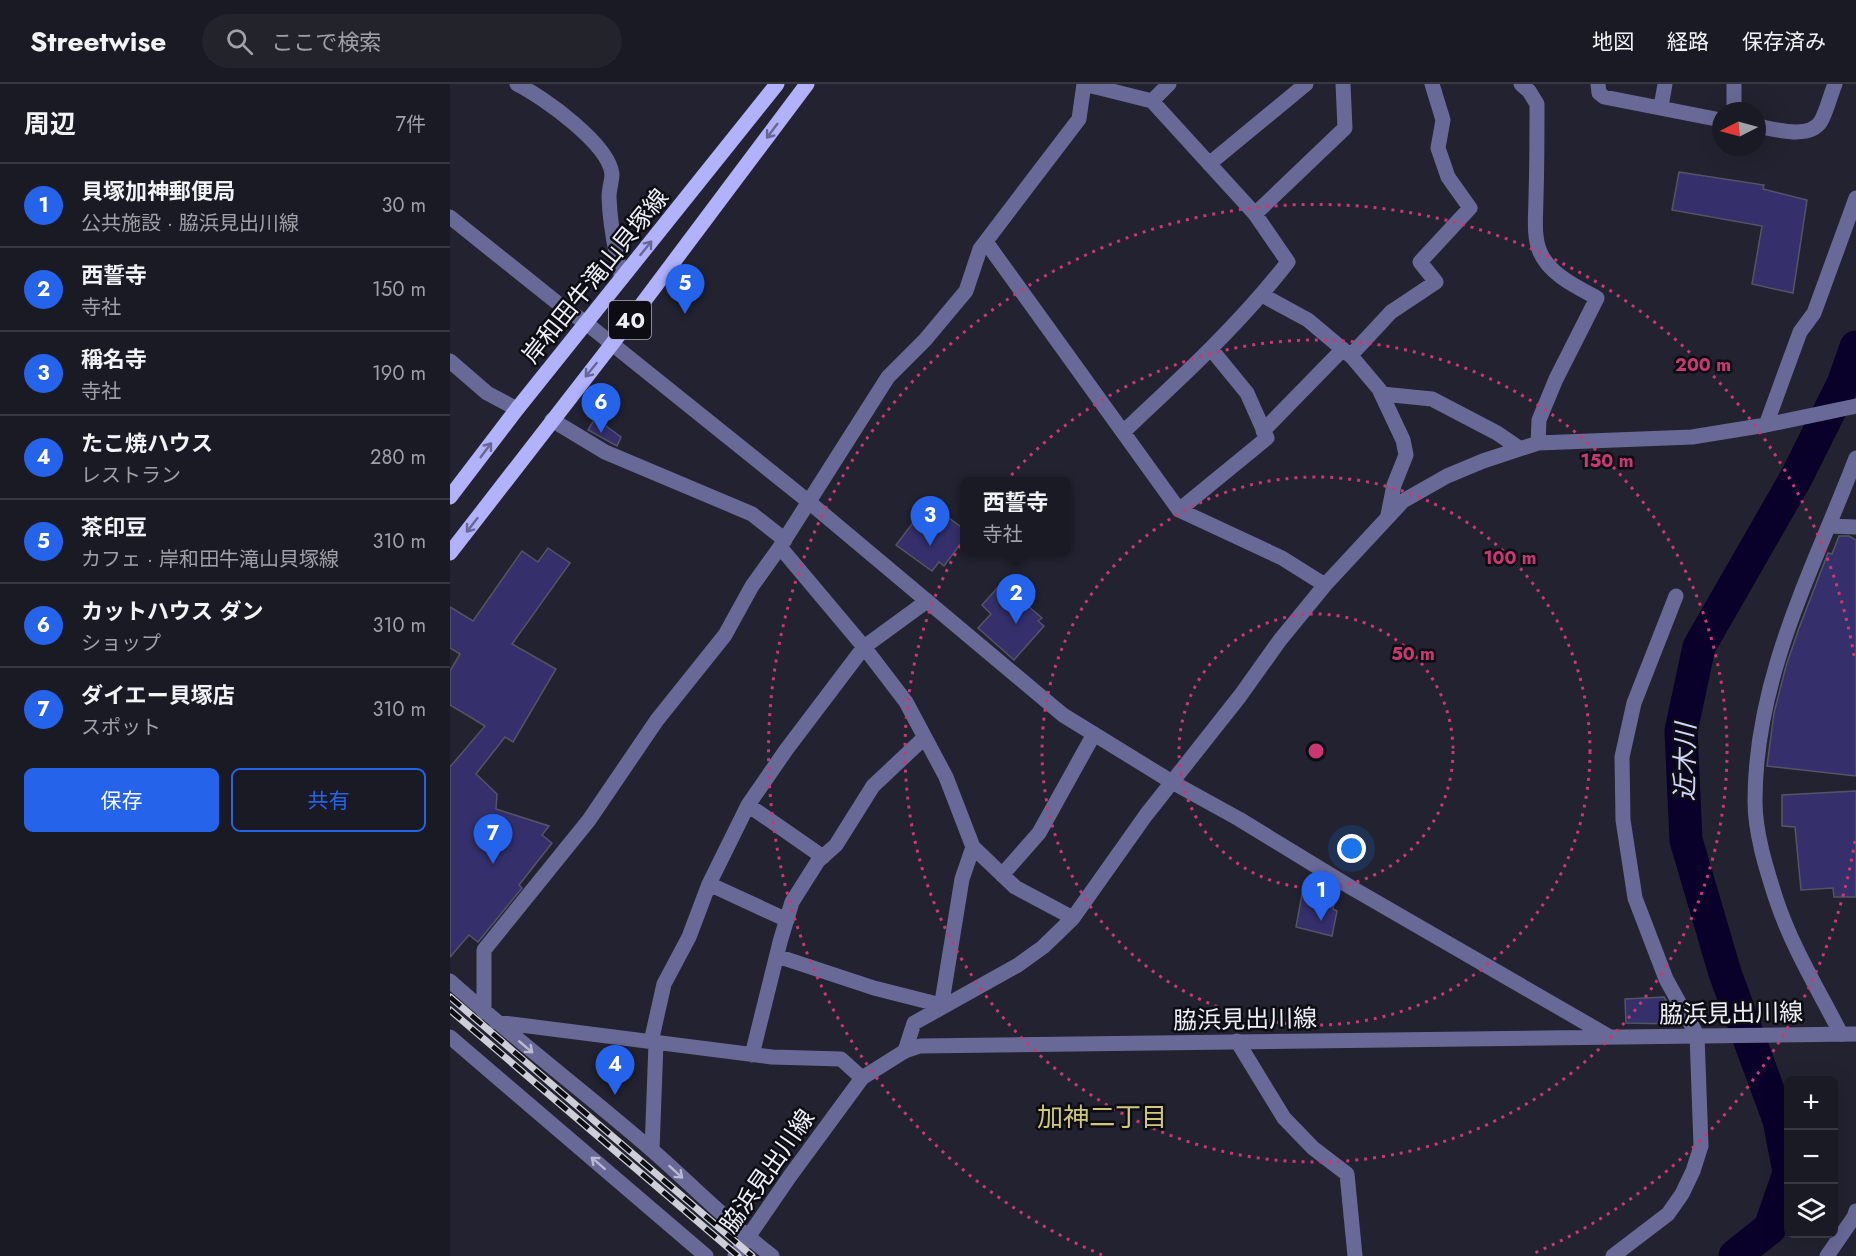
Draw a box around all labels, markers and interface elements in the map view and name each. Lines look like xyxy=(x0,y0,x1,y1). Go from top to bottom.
search box xyxy=(202,14,622,68)
text: Streetwise xyxy=(30,21,166,62)
icon: search xyxy=(223,25,256,58)
text: ここで検索 xyxy=(271,26,381,58)
text: 地図 xyxy=(1592,27,1634,57)
text: 経路 xyxy=(1667,27,1709,57)
text: 保存済み xyxy=(1742,27,1826,57)
north arrow xyxy=(1712,102,1766,156)
text: 周辺 xyxy=(24,105,76,143)
text: 7件 xyxy=(396,110,426,139)
one-way arrow xyxy=(766,122,778,138)
text: 貝塚加神郵便局 xyxy=(81,175,235,207)
street label: 岸和田牛滝山貝塚線 xyxy=(513,181,677,371)
text: 1 xyxy=(38,191,49,220)
text: 30 m xyxy=(381,191,426,220)
text: 公共施設 · 脇浜見出川線 xyxy=(81,209,299,238)
one-way arrow xyxy=(640,240,653,256)
text: 西誓寺 xyxy=(81,259,147,291)
pin: 5 xyxy=(666,264,704,314)
text: 2 xyxy=(37,275,50,304)
text: 150 m xyxy=(372,275,426,304)
text: 寺社 xyxy=(81,293,121,322)
road number: 40 xyxy=(609,301,651,339)
text: 稱名寺 xyxy=(81,343,147,375)
text: 200 m xyxy=(1675,352,1731,378)
text: 3 xyxy=(37,359,50,388)
text: 190 m xyxy=(372,359,426,388)
one-way arrow xyxy=(585,362,598,378)
text: 寺社 xyxy=(81,377,121,406)
pin: 6 xyxy=(582,384,620,433)
text: たこ焼ハウス xyxy=(81,427,213,459)
one-way arrow xyxy=(479,442,492,458)
text: 4 xyxy=(37,443,50,472)
text: 280 m xyxy=(370,443,426,472)
text: 150 m xyxy=(1581,448,1633,474)
text: レストラン xyxy=(81,461,181,490)
popup xyxy=(960,477,1071,555)
text: 西誓寺 xyxy=(982,486,1049,518)
pin: 3 xyxy=(910,496,950,546)
text: 茶印豆 xyxy=(81,511,147,543)
one-way arrow xyxy=(466,516,479,532)
text: 寺社 xyxy=(982,520,1022,549)
text: 5 xyxy=(37,527,50,556)
text: 310 m xyxy=(372,527,426,556)
text: カフェ · 岸和田牛滝山貝塚線 xyxy=(81,545,339,574)
text: 100 m xyxy=(1483,545,1537,571)
pin: 2 xyxy=(996,574,1036,624)
text: カットハウス ダン xyxy=(81,595,264,627)
text: 6 xyxy=(37,611,50,640)
text: 310 m xyxy=(372,611,426,640)
text: ショップ xyxy=(81,629,161,658)
text: 50 m xyxy=(1391,641,1435,667)
text: ダイエー貝塚店 xyxy=(81,679,235,711)
text: 7 xyxy=(37,695,50,724)
text: 310 m xyxy=(372,695,426,724)
text: スポット xyxy=(81,713,161,742)
water label: 近木川 xyxy=(1665,720,1705,801)
centre of rings xyxy=(1306,741,1326,761)
button: 保存 xyxy=(24,768,219,832)
button: 共有 xyxy=(231,768,426,832)
pin: 7 xyxy=(474,814,513,864)
your location xyxy=(1337,834,1366,863)
pin: 1 xyxy=(1302,872,1340,921)
street label: 脇浜見出川線 xyxy=(1659,994,1803,1032)
street label: 脇浜見出川線 xyxy=(1173,1000,1317,1038)
one-way arrow xyxy=(518,1040,533,1054)
pin: 4 xyxy=(596,1046,634,1095)
map controls xyxy=(1784,1076,1838,1238)
button: + xyxy=(1784,1076,1838,1130)
district label: 加神二丁目 xyxy=(1037,1098,1167,1136)
street label: 脇浜見出川線 xyxy=(711,1102,823,1240)
button: − xyxy=(1784,1130,1838,1184)
one-way arrow xyxy=(591,1156,606,1170)
one-way arrow xyxy=(668,1165,683,1179)
button: layers xyxy=(1784,1184,1838,1238)

